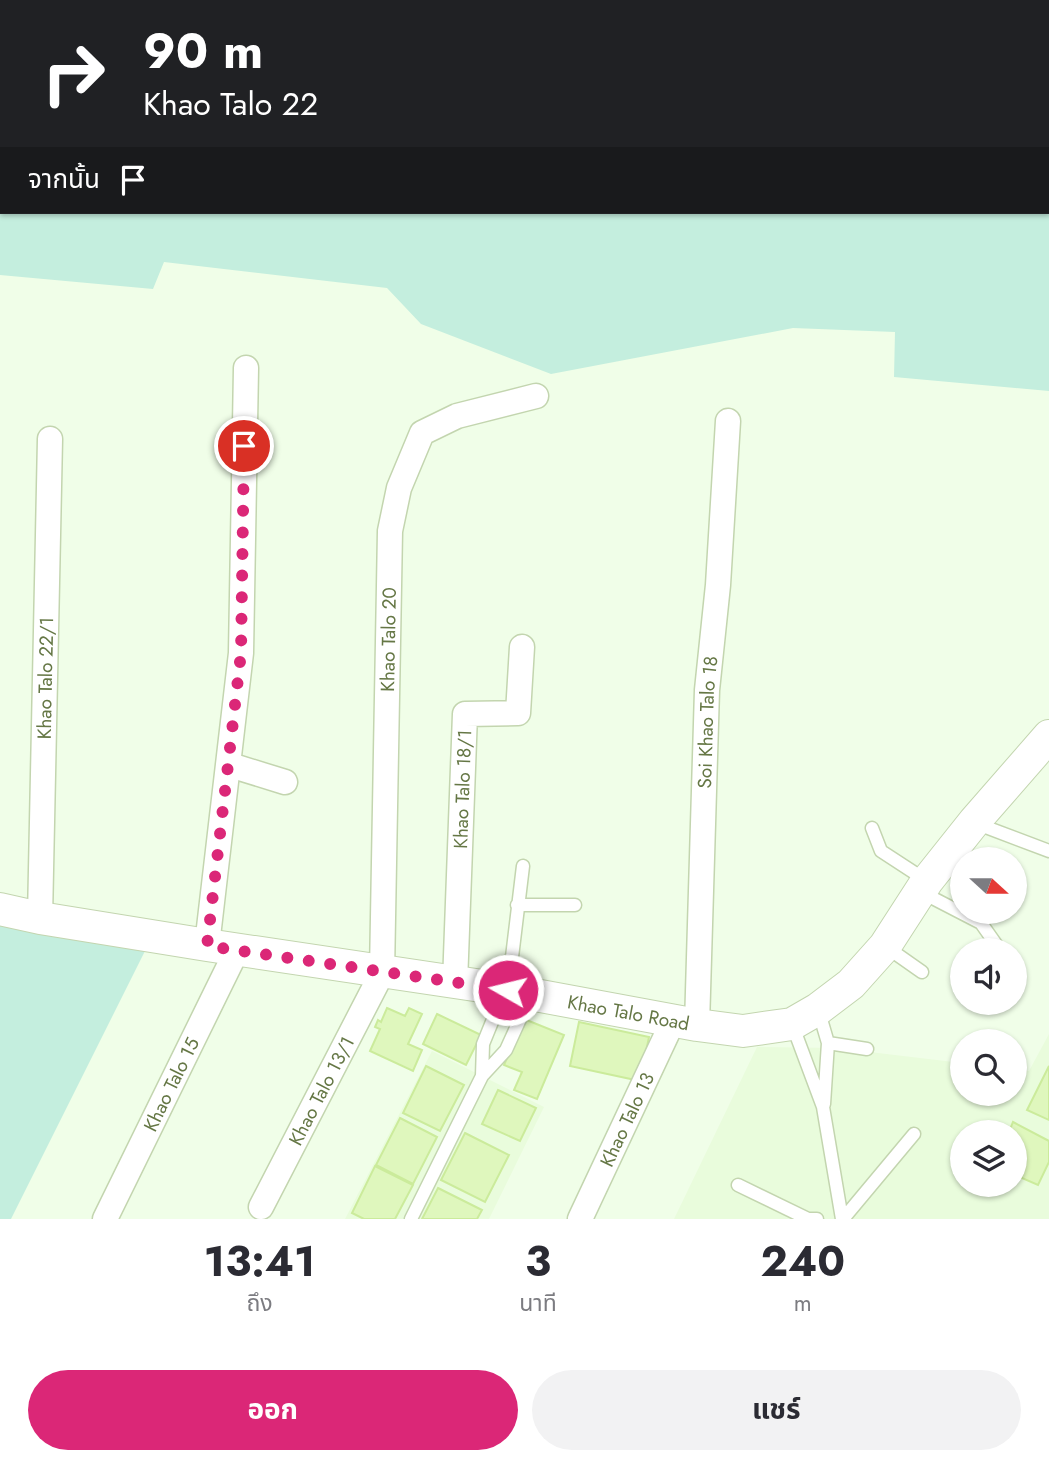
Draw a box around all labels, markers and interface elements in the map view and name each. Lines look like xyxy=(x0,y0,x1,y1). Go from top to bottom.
text: 90 m xyxy=(143,16,263,86)
icon: right xyxy=(28,28,119,119)
text: Khao Talo 22 xyxy=(143,81,318,127)
text: จากนั้น xyxy=(28,160,100,198)
icon: arrive xyxy=(114,161,152,199)
pin xyxy=(214,416,274,476)
icon: arrive xyxy=(225,427,263,465)
street label: Khao Talo 20 xyxy=(374,587,402,692)
street label: Khao Talo 22/1 xyxy=(30,617,60,740)
street label: Soi Khao Talo 18 xyxy=(691,654,724,789)
street label: Khao Talo 18/1 xyxy=(446,729,478,849)
north arrow xyxy=(950,847,1027,924)
map controls xyxy=(950,847,1027,1197)
button: sound xyxy=(950,938,1027,1015)
position arrow xyxy=(471,953,545,1027)
street label: Khao Talo Road xyxy=(565,988,692,1037)
button: search xyxy=(950,1029,1027,1106)
street label: Khao Talo 13/1 xyxy=(282,1031,361,1150)
street label: Khao Talo 15 xyxy=(137,1033,206,1136)
street label: Khao Talo 13 xyxy=(593,1068,661,1171)
button: layers xyxy=(950,1120,1027,1197)
text: 13:41 xyxy=(204,1231,315,1292)
text: 3 xyxy=(525,1231,551,1292)
text: 240 xyxy=(760,1231,845,1292)
text: ถึง xyxy=(247,1286,273,1320)
text: นาที xyxy=(519,1286,557,1320)
text: m xyxy=(794,1286,812,1320)
button: ออก xyxy=(28,1370,518,1450)
button: แชร์ xyxy=(532,1370,1021,1450)

